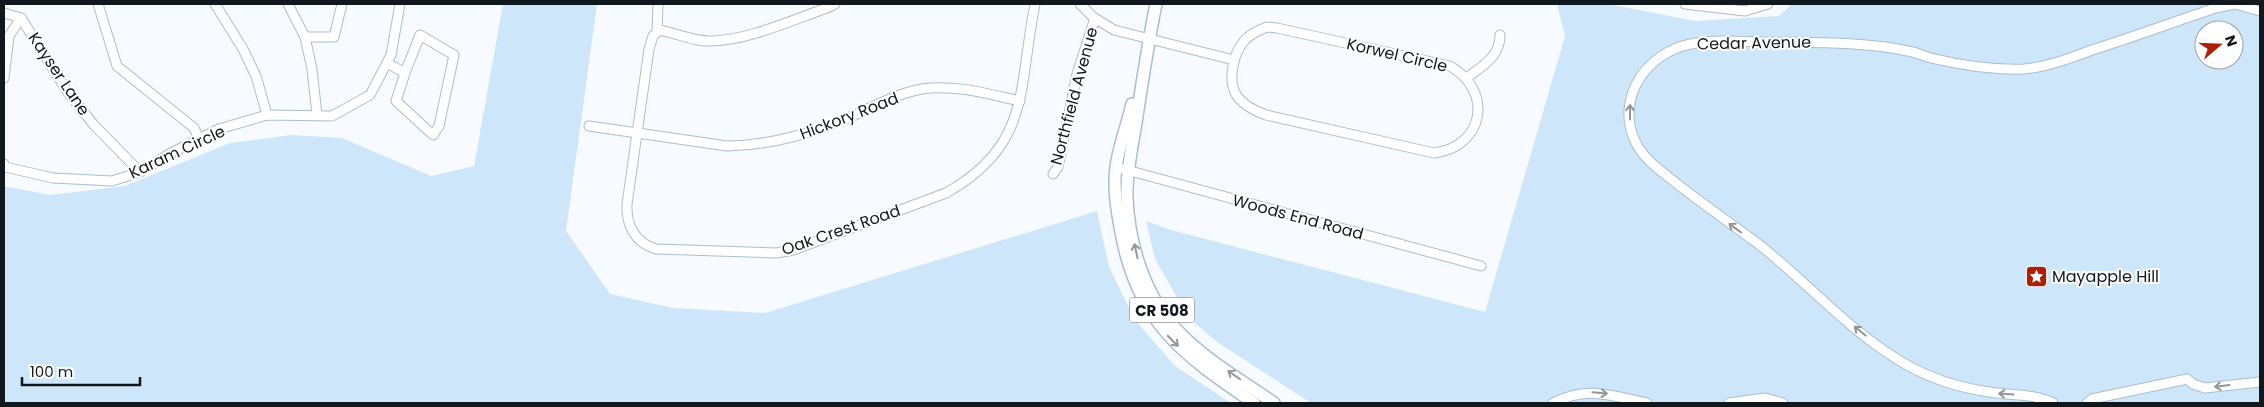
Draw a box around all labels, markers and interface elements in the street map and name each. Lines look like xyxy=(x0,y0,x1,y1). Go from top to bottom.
north arrow xyxy=(2194,20,2244,70)
street label: Northfield Avenue xyxy=(1045,24,1103,167)
street label: Kayser Lane xyxy=(23,28,95,120)
street label: Cedar Avenue xyxy=(1697,31,1811,55)
street label: Korwel Circle xyxy=(1344,32,1450,78)
text: N xyxy=(2220,33,2242,49)
street label: Hickory Road xyxy=(796,87,902,145)
one-way arrow xyxy=(1625,104,1635,120)
street label: Karam Circle xyxy=(125,120,229,184)
street label: Woods End Road xyxy=(1230,188,1366,246)
street label: Oak Crest Road xyxy=(779,199,903,261)
one-way arrow xyxy=(1729,222,1742,233)
one-way arrow xyxy=(1131,244,1140,260)
place icon: Mayapple Hill xyxy=(2024,264,2048,288)
place label: Mayapple Hill xyxy=(2052,265,2159,288)
road number: CR 508 xyxy=(1130,298,1194,322)
one-way arrow xyxy=(1853,326,1866,337)
one-way arrow xyxy=(1166,334,1178,346)
scale bar xyxy=(22,354,140,386)
text: 100 m xyxy=(30,361,73,382)
one-way arrow xyxy=(1227,370,1241,380)
one-way arrow xyxy=(2214,381,2230,391)
one-way arrow xyxy=(1591,388,1607,398)
one-way arrow xyxy=(1999,389,2015,398)

